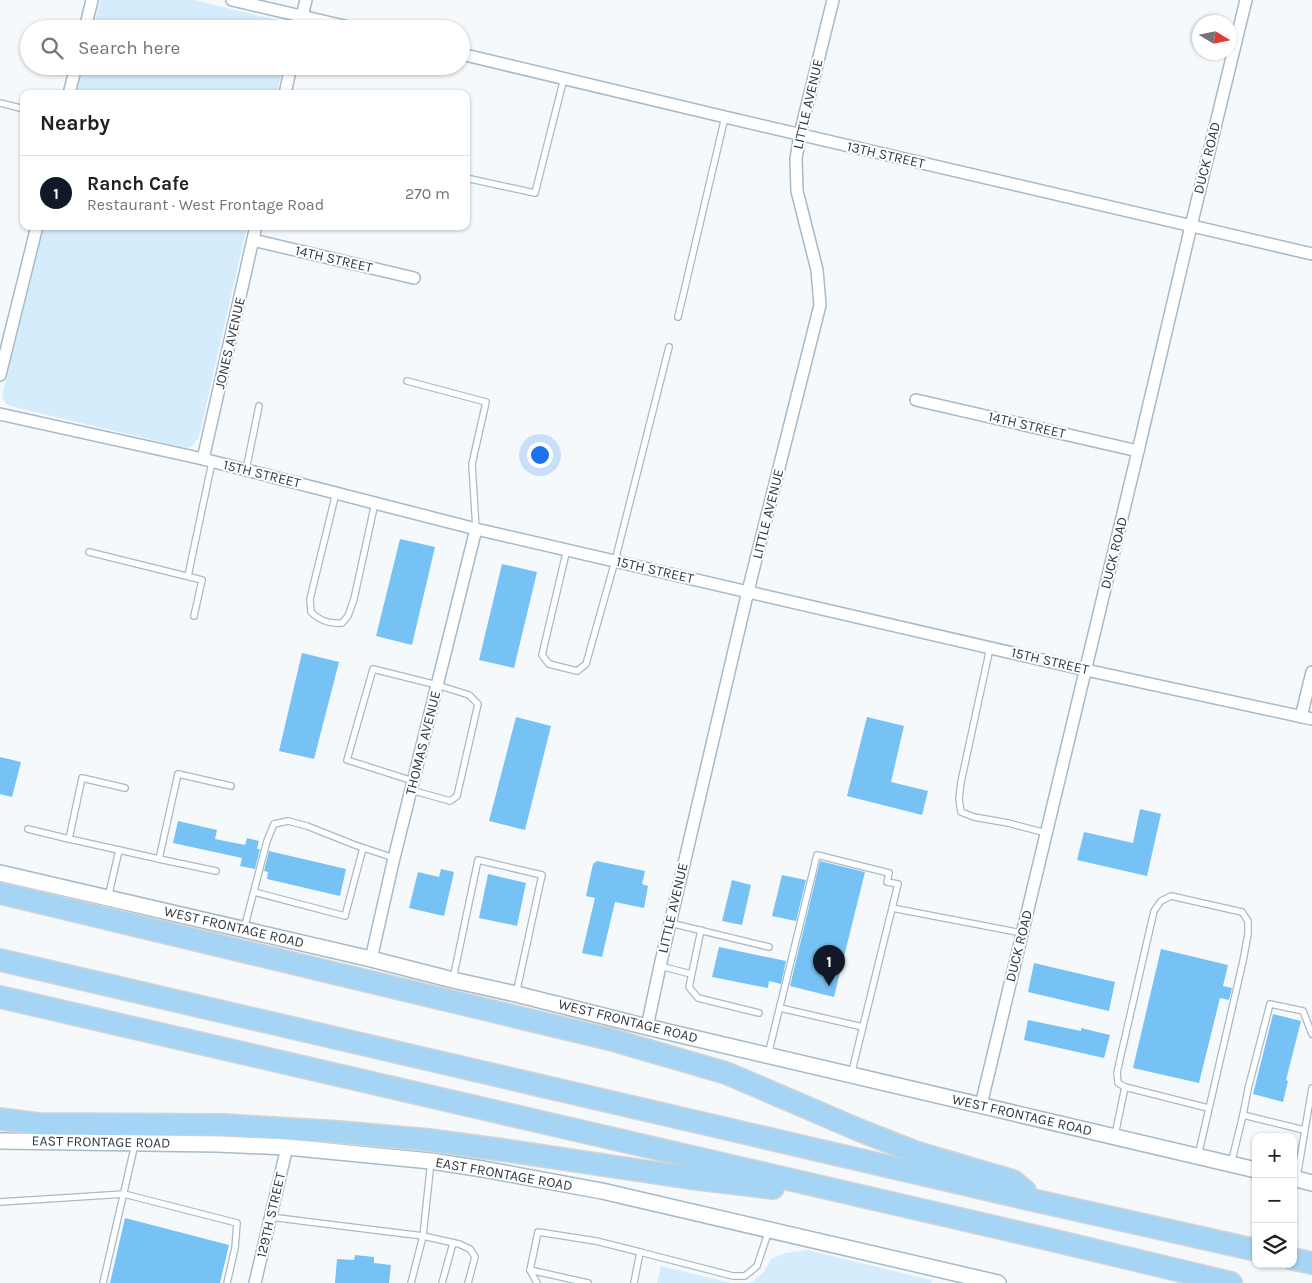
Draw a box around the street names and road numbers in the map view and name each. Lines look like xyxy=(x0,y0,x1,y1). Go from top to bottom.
street label: LITTLE AVENUE xyxy=(789,57,827,151)
street label: DUCK ROAD xyxy=(1190,120,1224,196)
street label: 13TH STREET xyxy=(845,138,927,172)
street label: 14TH STREET xyxy=(294,242,374,276)
street label: JONES AVENUE xyxy=(211,295,249,391)
street label: 14TH STREET xyxy=(987,408,1067,442)
street label: 15TH STREET xyxy=(222,456,302,492)
street label: LITTLE AVENUE xyxy=(749,467,787,561)
street label: DUCK ROAD xyxy=(1097,515,1131,591)
street label: 15TH STREET xyxy=(615,553,695,587)
street label: 15TH STREET xyxy=(1010,644,1090,678)
street label: THOMAS AVENUE xyxy=(402,689,444,797)
street label: LITTLE AVENUE xyxy=(654,861,692,955)
street label: WEST FRONTAGE ROAD xyxy=(162,903,306,951)
street label: DUCK ROAD xyxy=(1002,908,1036,984)
street label: WEST FRONTAGE ROAD xyxy=(556,995,700,1047)
street label: WEST FRONTAGE ROAD xyxy=(950,1091,1094,1139)
street label: EAST FRONTAGE ROAD xyxy=(31,1132,171,1152)
street label: EAST FRONTAGE ROAD xyxy=(434,1154,574,1194)
street label: 129TH STREET xyxy=(253,1171,289,1259)

